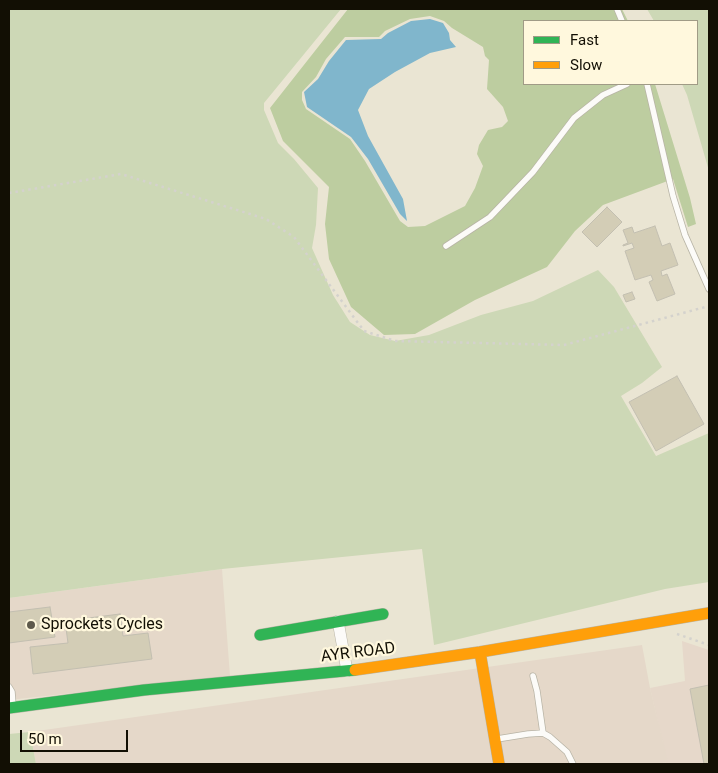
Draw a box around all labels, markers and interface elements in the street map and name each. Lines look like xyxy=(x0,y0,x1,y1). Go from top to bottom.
legend xyxy=(523,20,698,85)
text: Fast xyxy=(570,31,599,49)
text: Slow xyxy=(570,56,602,74)
place label: Sprockets Cycles xyxy=(41,615,163,635)
marker: Sprockets Cycles xyxy=(25,619,37,631)
street label: AYR ROAD xyxy=(320,639,396,667)
scale bar xyxy=(22,720,130,752)
text: 50 m xyxy=(28,730,62,748)

